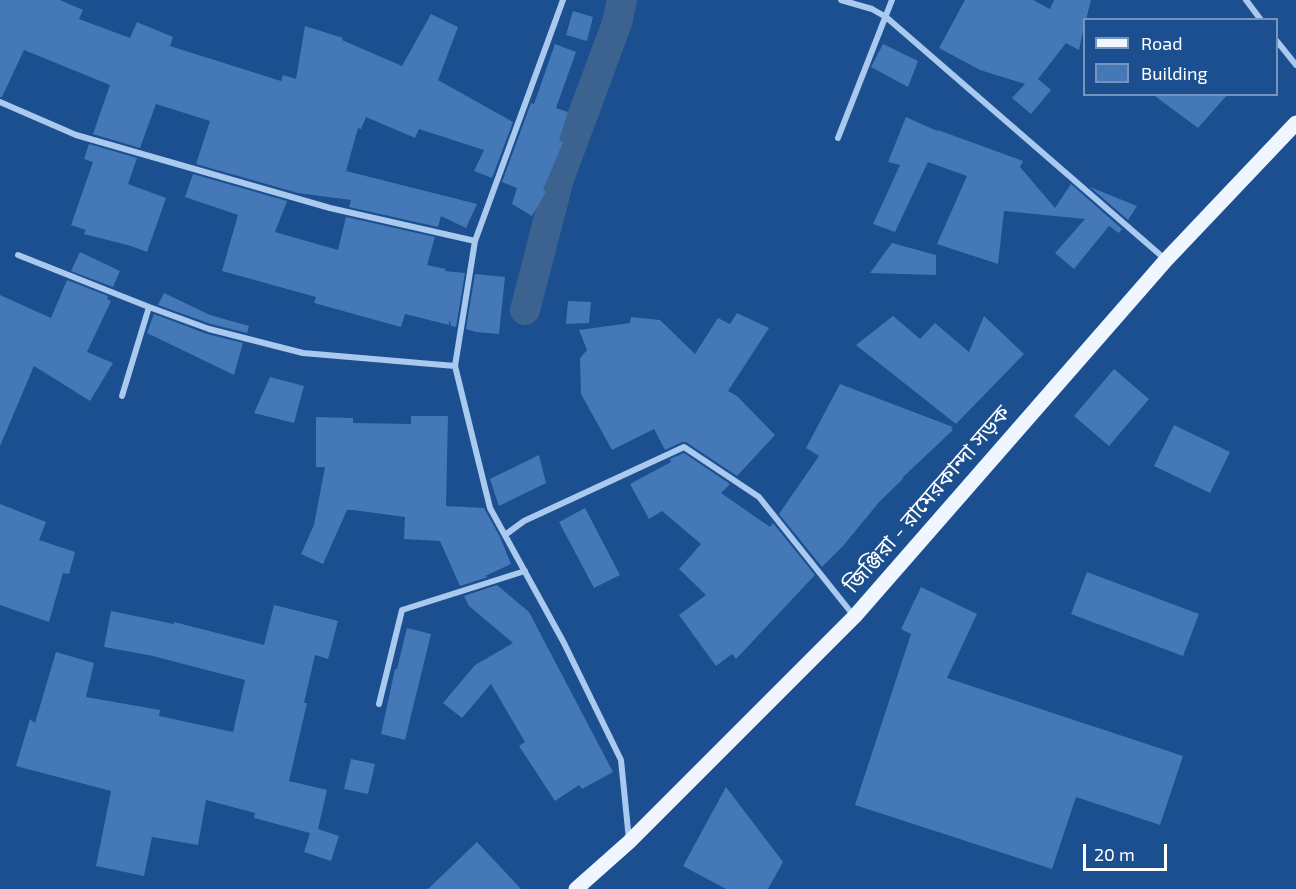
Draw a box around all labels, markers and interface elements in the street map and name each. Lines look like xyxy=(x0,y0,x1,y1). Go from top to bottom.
legend xyxy=(1083,18,1278,96)
text: Road xyxy=(1141,32,1182,54)
text: Building xyxy=(1141,62,1208,84)
street label: জিঞ্জিরা - রামেরকান্দা সড়ক xyxy=(838,400,1016,598)
scale bar xyxy=(1086,832,1170,870)
text: 20 m xyxy=(1094,843,1135,865)

